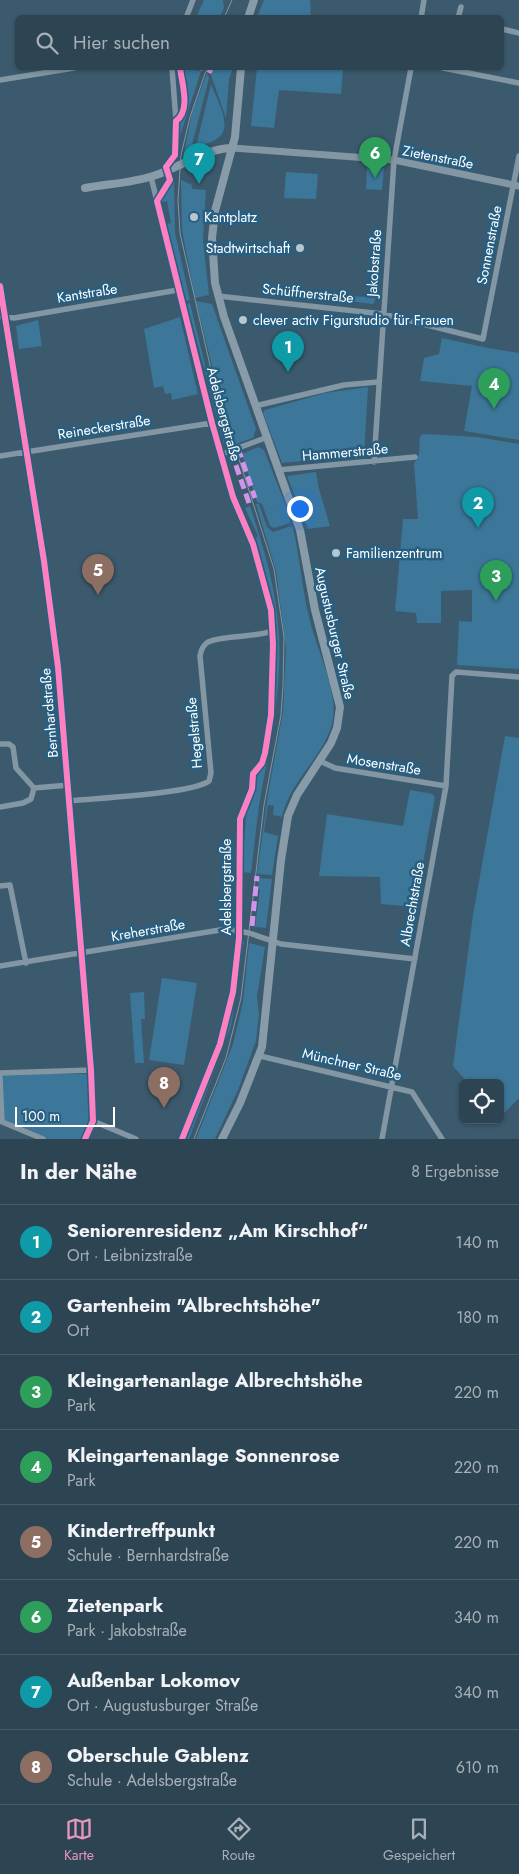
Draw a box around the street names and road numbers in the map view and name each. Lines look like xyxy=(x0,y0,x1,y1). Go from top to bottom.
street label: Zietenstraße xyxy=(401,140,475,174)
street label: Sonnenstraße xyxy=(472,204,506,286)
street label: Jakobstraße xyxy=(362,229,386,299)
street label: Kantstraße xyxy=(55,278,119,308)
street label: Schüffnerstraße xyxy=(261,278,355,308)
street label: Adelsbergstraße xyxy=(202,365,246,463)
street label: Reineckerstraße xyxy=(56,410,152,444)
street label: Hammerstraße xyxy=(301,438,389,466)
street label: Augustusburger Straße xyxy=(310,565,360,701)
street label: Bernhardstraße xyxy=(35,667,63,759)
street label: Hegelstraße xyxy=(181,697,207,769)
street label: Mosenstraße xyxy=(345,748,423,780)
street label: Adelsbergstraße xyxy=(216,839,236,935)
street label: Albrechtstraße xyxy=(395,860,429,948)
street label: Kreherstraße xyxy=(109,914,187,946)
street label: Münchner Straße xyxy=(300,1043,404,1085)

